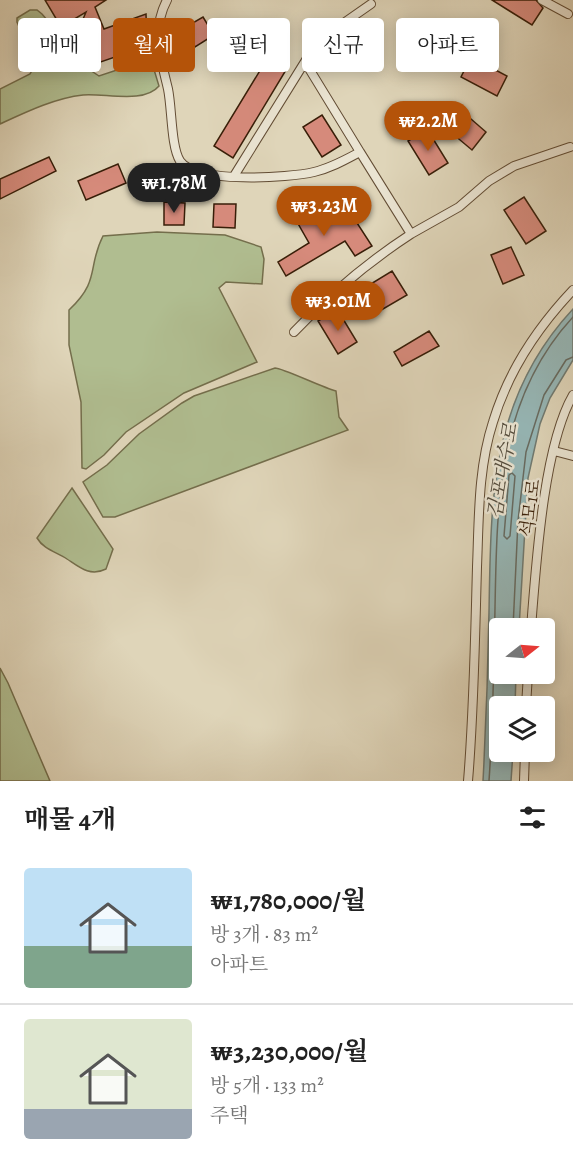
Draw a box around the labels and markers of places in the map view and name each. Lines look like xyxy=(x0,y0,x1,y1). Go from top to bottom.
pin: ₩2.2M xyxy=(386,101,470,152)
pin: ₩1.78M xyxy=(125,163,223,214)
pin: ₩3.23M xyxy=(275,186,373,237)
pin: ₩3.01M xyxy=(289,281,387,332)

